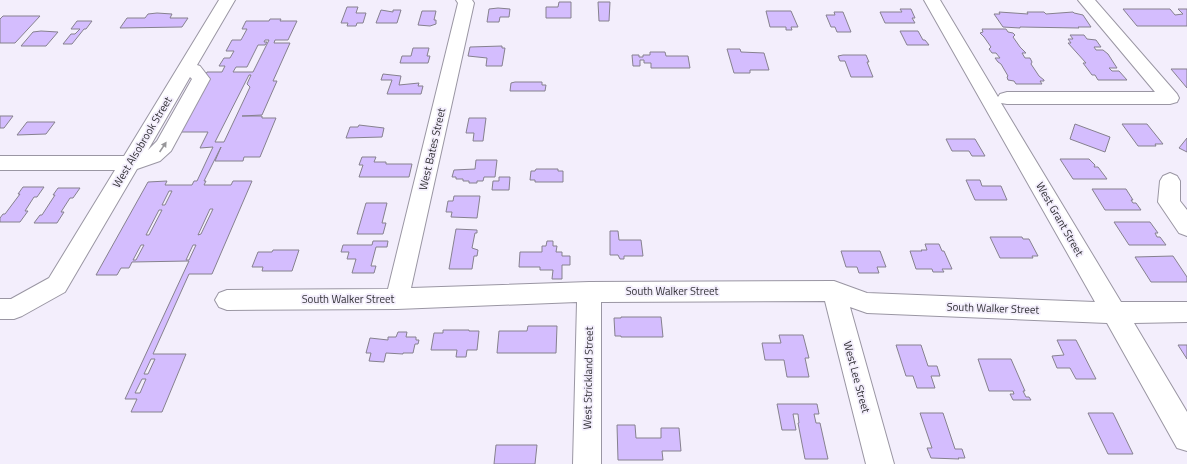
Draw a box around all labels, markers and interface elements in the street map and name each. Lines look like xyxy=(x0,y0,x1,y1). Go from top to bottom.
street label: West Alsobrook Street xyxy=(108,93,176,191)
street label: West Bates Street xyxy=(415,106,449,192)
one-way arrow xyxy=(159,142,167,152)
street label: West Grant Street xyxy=(1032,179,1088,259)
street label: South Walker Street xyxy=(626,283,718,299)
street label: South Walker Street xyxy=(302,291,394,307)
street label: South Walker Street xyxy=(946,298,1040,318)
street label: West Strickland Street xyxy=(579,326,597,430)
street label: West Lee Street xyxy=(840,339,874,415)

